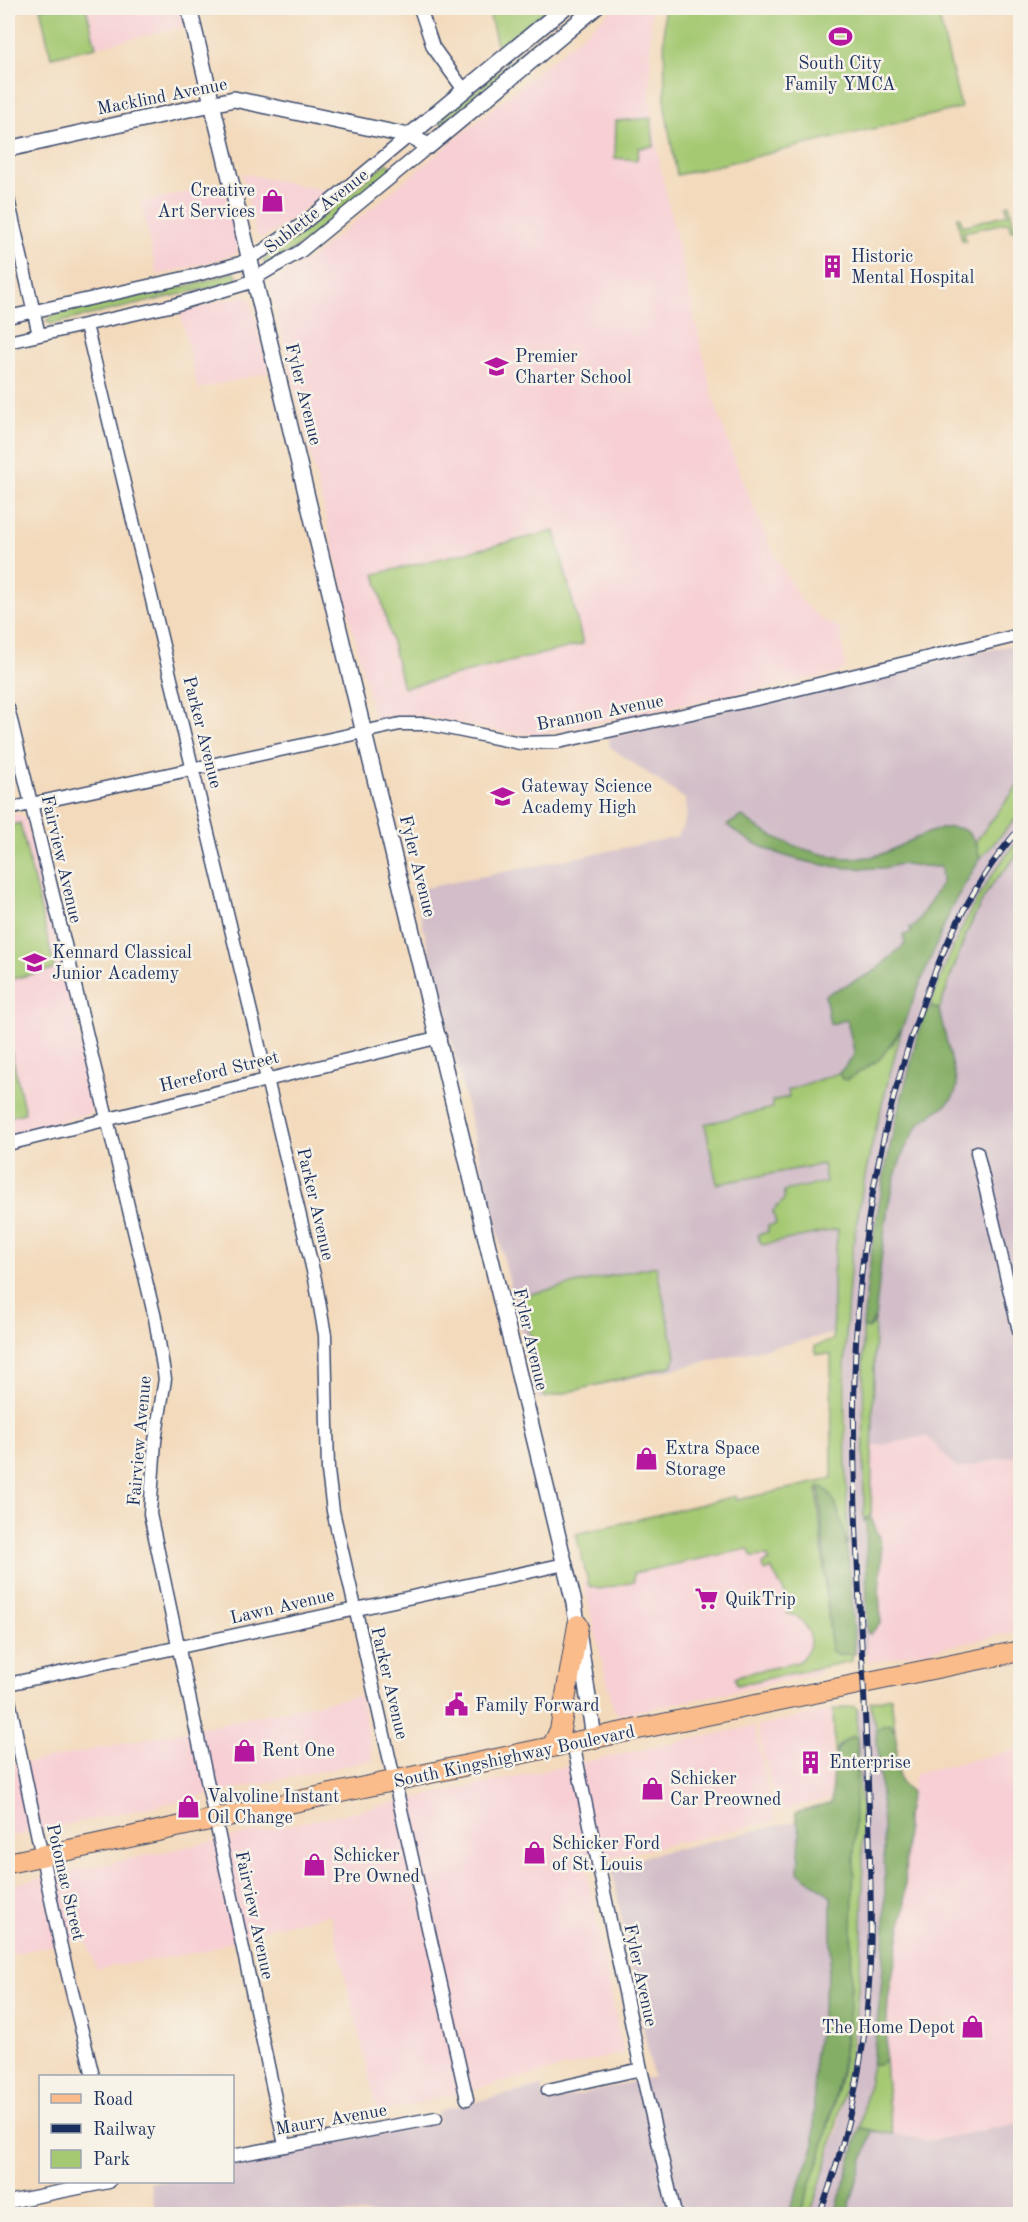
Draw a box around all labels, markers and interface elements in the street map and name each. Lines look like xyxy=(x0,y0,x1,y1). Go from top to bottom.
sports icon: South City Family YMCA xyxy=(827,24,853,50)
place label: South City Family YMCA xyxy=(784,55,896,94)
street label: Macklind Avenue xyxy=(96,76,229,118)
street label: Sublette Avenue xyxy=(261,166,372,258)
place label: Creative Art Services xyxy=(157,182,255,221)
shop icon: Creative Art Services xyxy=(260,187,286,213)
place label: Historic Mental Hospital xyxy=(851,248,974,287)
building icon: Historic Mental Hospital xyxy=(820,253,846,279)
street label: Fyler Avenue xyxy=(282,341,324,447)
place label: Premier Charter School xyxy=(515,348,632,387)
school or university icon: Premier Charter School xyxy=(484,353,510,379)
street label: Parker Avenue xyxy=(179,674,225,790)
street label: Brannon Avenue xyxy=(535,692,665,734)
place label: Gateway Science Academy High xyxy=(521,778,652,817)
school or university icon: Gateway Science Academy High xyxy=(490,783,516,809)
street label: Fairview Avenue xyxy=(38,793,85,925)
street label: Fyler Avenue xyxy=(396,813,438,919)
place label: Kennard Classical Junior Academy xyxy=(52,944,192,983)
school or university icon: Kennard Classical Junior Academy xyxy=(21,949,47,975)
street label: Hereford Street xyxy=(158,1048,281,1096)
street label: Parker Avenue xyxy=(293,1146,337,1262)
street label: Fyler Avenue xyxy=(510,1286,551,1392)
street label: Fairview Avenue xyxy=(125,1375,155,1507)
place label: Extra Space Storage xyxy=(665,1440,760,1479)
shop icon: Extra Space Storage xyxy=(634,1445,660,1471)
street label: Lawn Avenue xyxy=(228,1586,336,1628)
supermarket icon: QuikTrip xyxy=(694,1586,720,1612)
place label: QuikTrip xyxy=(725,1591,796,1609)
street label: Parker Avenue xyxy=(367,1625,411,1741)
public building icon: Family Forward xyxy=(444,1692,470,1718)
place label: Family Forward xyxy=(475,1697,600,1715)
street label: South Kingshighway Boulevard xyxy=(392,1723,636,1791)
shop icon: Rent One xyxy=(231,1737,257,1763)
place label: Rent One xyxy=(262,1742,335,1760)
building icon: Enterprise xyxy=(798,1749,824,1775)
place label: Enterprise xyxy=(829,1754,911,1772)
place label: Schicker Car Preowned xyxy=(670,1770,781,1809)
shop icon: Schicker Car Preowned xyxy=(639,1775,665,1801)
place label: Valvoline Instant Oil Change xyxy=(207,1788,339,1827)
shop icon: Valvoline Instant Oil Change xyxy=(176,1793,202,1819)
street label: Potomac Street xyxy=(43,1822,87,1942)
place label: Schicker Ford of St. Louis xyxy=(552,1835,660,1874)
shop icon: Schicker Ford of St. Louis xyxy=(521,1840,547,1866)
place label: Schicker Pre Owned xyxy=(333,1847,420,1886)
street label: Fairview Avenue xyxy=(232,1849,276,1981)
shop icon: Schicker Pre Owned xyxy=(302,1852,328,1878)
street label: Fyler Avenue xyxy=(620,1922,660,2028)
shop icon: The Home Depot xyxy=(960,2014,986,2040)
place label: The Home Depot xyxy=(821,2019,955,2037)
legend xyxy=(39,2075,234,2183)
text: Road xyxy=(93,2091,133,2109)
street label: Maury Avenue xyxy=(274,2101,388,2139)
text: Railway xyxy=(93,2121,156,2139)
text: Park xyxy=(93,2151,130,2169)

